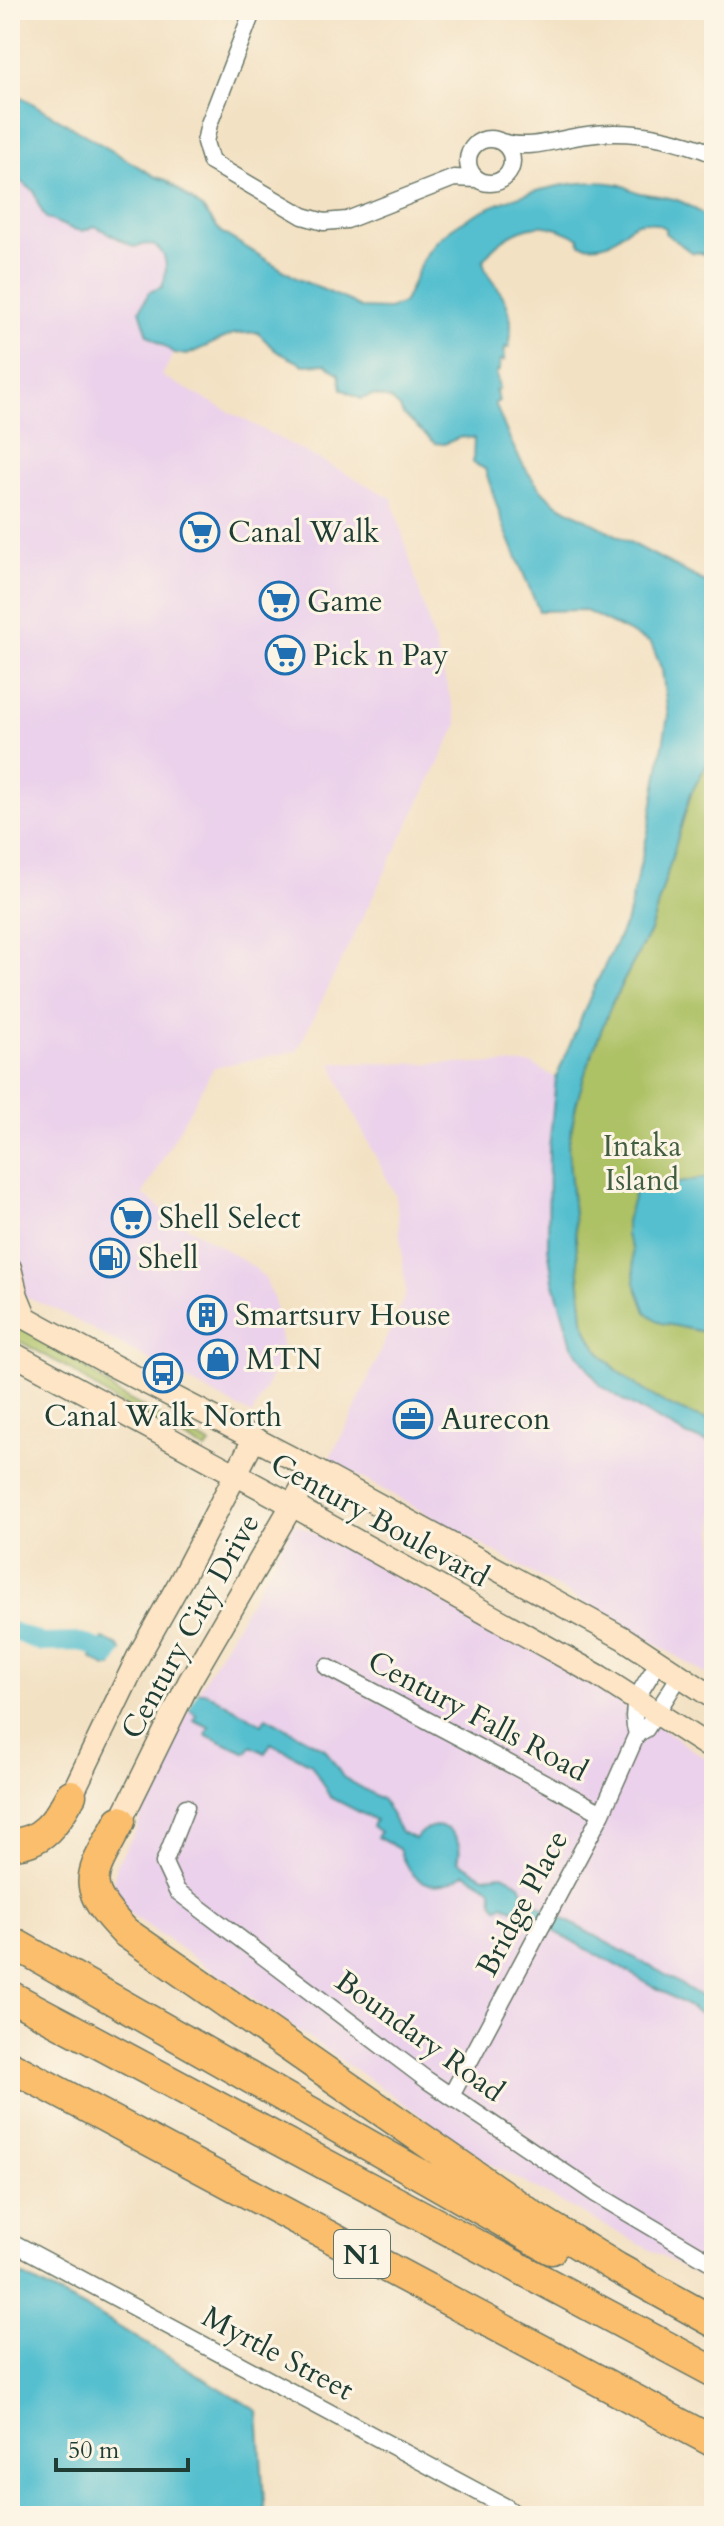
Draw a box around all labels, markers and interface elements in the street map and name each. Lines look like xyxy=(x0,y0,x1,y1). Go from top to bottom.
supermarket icon: Canal Walk xyxy=(179,511,221,553)
place label: Canal Walk xyxy=(228,512,379,553)
supermarket icon: Game xyxy=(258,580,300,622)
place label: Game xyxy=(307,581,383,622)
supermarket icon: Pick n Pay xyxy=(264,634,306,676)
place label: Pick n Pay xyxy=(313,635,449,676)
park label: Intaka Island xyxy=(603,1126,681,1201)
supermarket icon: Shell Select xyxy=(110,1197,152,1239)
place label: Shell Select xyxy=(159,1198,301,1239)
fuel station icon: Shell xyxy=(89,1237,131,1279)
place label: Shell xyxy=(138,1238,199,1279)
building icon: Smartsurv House xyxy=(186,1294,228,1336)
place label: Smartsurv House xyxy=(235,1295,451,1336)
shop icon: MTN xyxy=(197,1338,239,1380)
place label: MTN xyxy=(246,1339,322,1380)
bus stop icon: Canal Walk North xyxy=(142,1352,184,1394)
place label: Canal Walk North xyxy=(44,1396,283,1437)
office icon: Aurecon xyxy=(392,1398,434,1440)
place label: Aurecon xyxy=(441,1399,550,1440)
street label: Century Boulevard xyxy=(263,1443,496,1597)
street label: Century City Drive xyxy=(111,1506,269,1746)
street label: Century Falls Road xyxy=(361,1641,595,1792)
street label: Bridge Place xyxy=(467,1823,578,1983)
street label: Boundary Road xyxy=(327,1961,513,2112)
road number: N1 xyxy=(334,2230,390,2278)
street label: Myrtle Street xyxy=(195,2296,361,2411)
scale bar xyxy=(56,2422,188,2472)
text: 50 m xyxy=(68,2434,120,2467)

